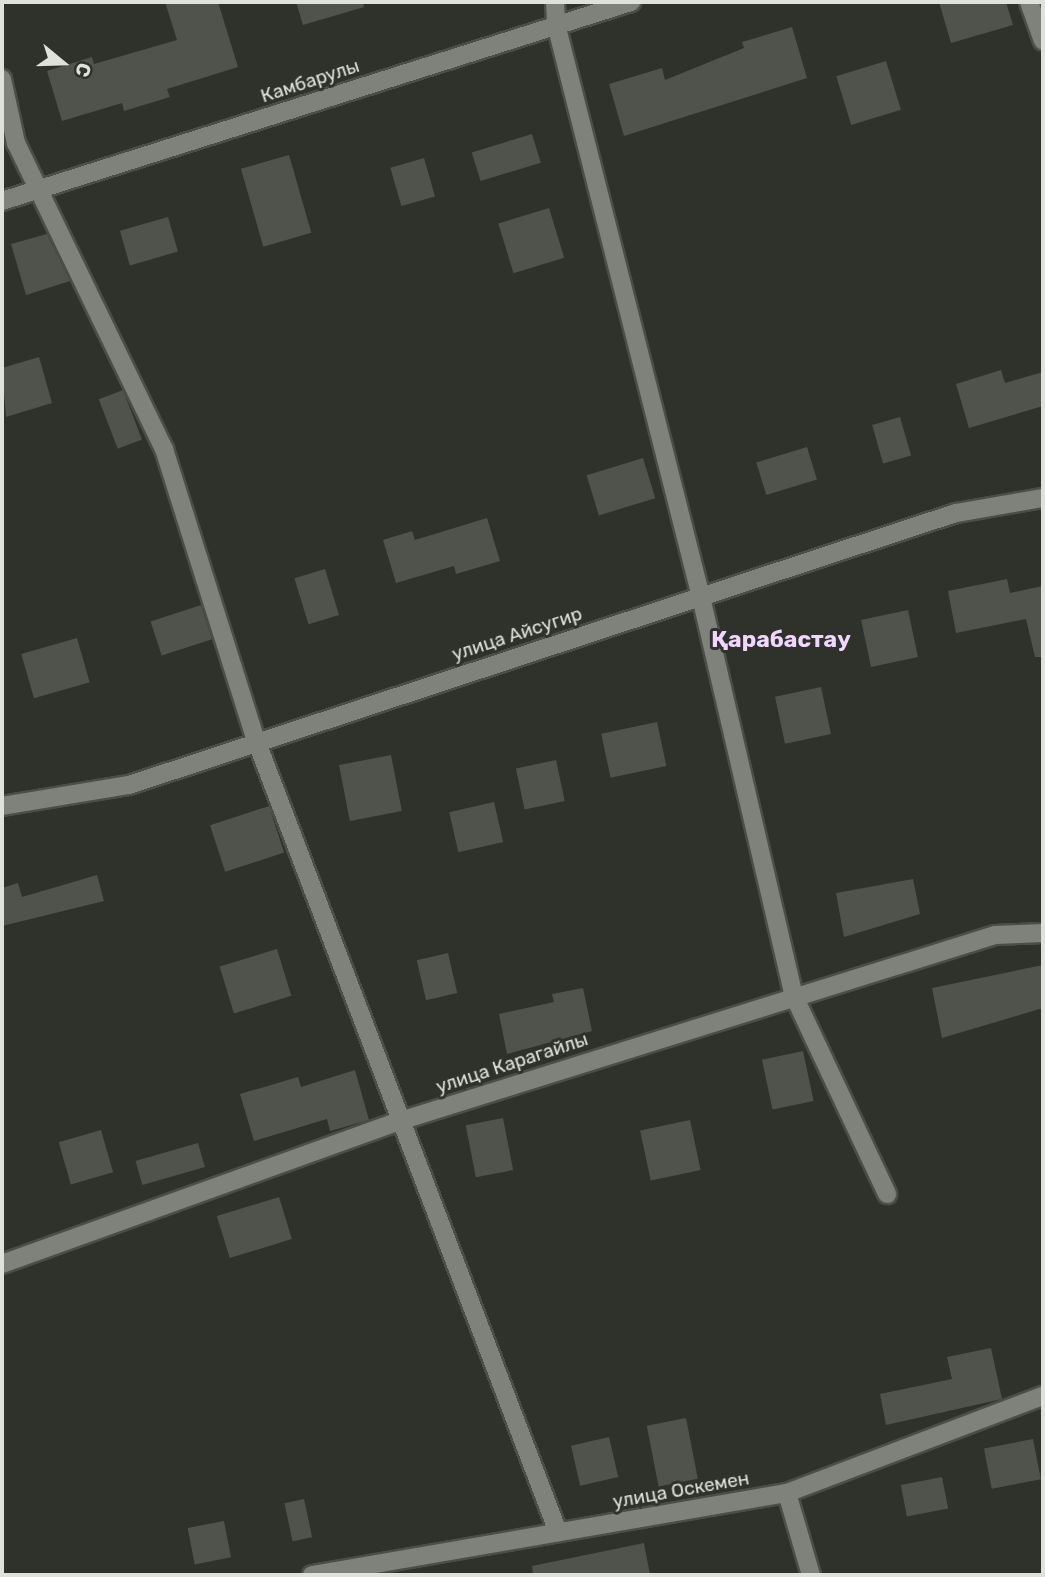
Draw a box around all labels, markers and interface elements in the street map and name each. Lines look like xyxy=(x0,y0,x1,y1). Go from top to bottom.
north arrow xyxy=(28,28,98,98)
street label: Камбарулы xyxy=(258,54,362,108)
text: С xyxy=(70,60,96,80)
street label: улица Айсугир xyxy=(449,602,585,666)
district label: Қарабастау xyxy=(711,625,851,653)
street label: улица Карагайлы xyxy=(433,1028,591,1098)
street label: улица Оскемен xyxy=(611,1467,751,1513)

